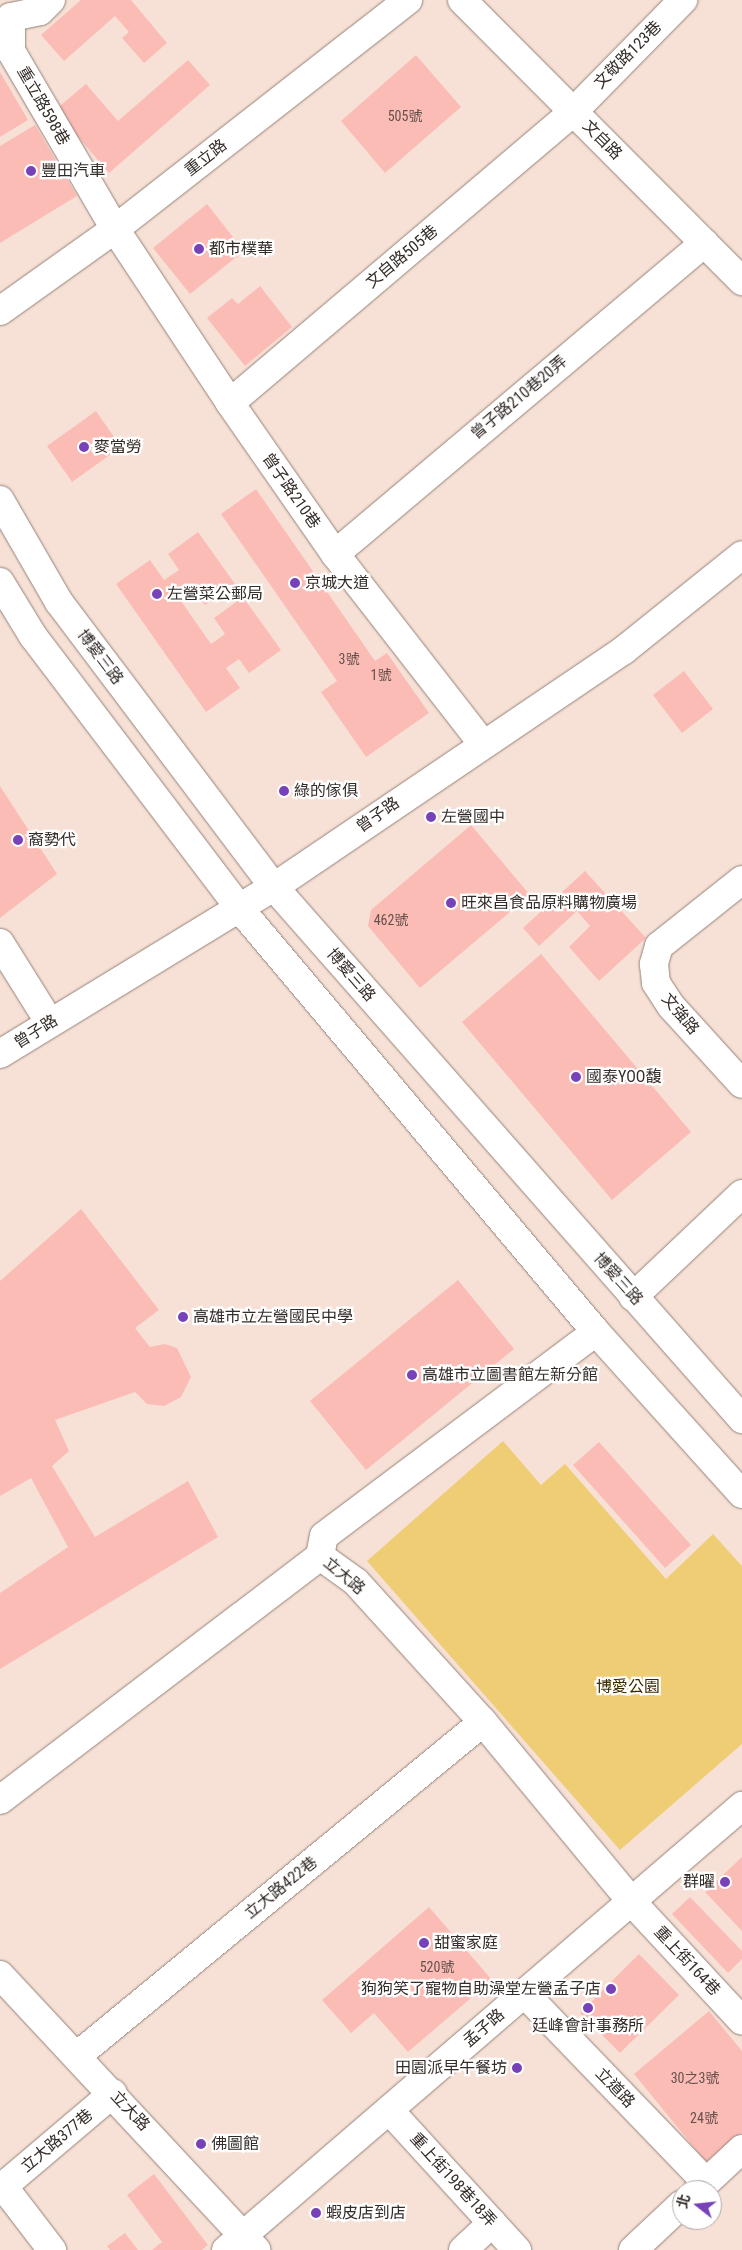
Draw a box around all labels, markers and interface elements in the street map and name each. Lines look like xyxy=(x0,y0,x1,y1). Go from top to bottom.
street label: 文敬路123巷 xyxy=(590,17,666,93)
street label: 重立路598巷 xyxy=(13,63,73,149)
house number: 505號 xyxy=(388,108,422,124)
street label: 文自路 xyxy=(578,116,626,164)
street label: 重立路 xyxy=(181,136,231,180)
place label: 豐田汽車 xyxy=(41,161,105,181)
marker: 豐田汽車 xyxy=(25,165,37,177)
street label: 文自路505巷 xyxy=(362,221,442,293)
place label: 都市樸華 xyxy=(209,239,273,259)
marker: 都市樸華 xyxy=(193,243,205,255)
street label: 曾子路210巷20弄 xyxy=(467,352,571,444)
place label: 麥當勞 xyxy=(94,437,142,457)
marker: 麥當勞 xyxy=(78,441,90,453)
street label: 曾子路210巷 xyxy=(258,450,324,532)
place label: 京城大道 xyxy=(305,573,369,593)
marker: 京城大道 xyxy=(289,577,301,589)
place label: 左營菜公郵局 xyxy=(167,584,263,604)
marker: 左營菜公郵局 xyxy=(151,588,163,600)
street label: 博愛三路 xyxy=(73,626,127,688)
house number: 3號 xyxy=(339,651,359,667)
house number: 1號 xyxy=(371,667,391,683)
place label: 綠的傢俱 xyxy=(294,781,358,801)
marker: 綠的傢俱 xyxy=(278,785,290,797)
street label: 曾子路 xyxy=(353,793,403,837)
place label: 左營國中 xyxy=(441,807,505,827)
marker: 左營國中 xyxy=(425,811,437,823)
place label: 裔勢代 xyxy=(28,830,76,850)
marker: 裔勢代 xyxy=(12,834,24,846)
place label: 旺來昌食品原料購物廣場 xyxy=(461,893,637,913)
marker: 旺來昌食品原料購物廣場 xyxy=(445,897,457,909)
house number: 462號 xyxy=(374,912,408,928)
street label: 博愛三路 xyxy=(323,945,379,1005)
street label: 文強路 xyxy=(657,989,703,1039)
street label: 曾子路 xyxy=(11,1011,61,1053)
place label: 國泰YOO馥 xyxy=(586,1067,661,1087)
marker: 國泰YOO馥 xyxy=(570,1071,582,1083)
street label: 博愛三路 xyxy=(589,1249,647,1309)
place label: 高雄市立左營國民中學 xyxy=(193,1307,353,1327)
marker: 高雄市立左營國民中學 xyxy=(177,1311,189,1323)
place label: 高雄市立圖書館左新分館 xyxy=(422,1365,598,1385)
marker: 高雄市立圖書館左新分館 xyxy=(406,1369,418,1381)
street label: 立大路 xyxy=(319,1553,369,1599)
park label: 博愛公園 xyxy=(596,1677,660,1697)
street label: 立大路422巷 xyxy=(241,1853,321,1923)
place label: 群曜 xyxy=(683,1872,715,1892)
marker: 群曜 xyxy=(719,1876,731,1888)
street label: 重上街164巷 xyxy=(650,1922,724,2000)
place label: 甜蜜家庭 xyxy=(434,1933,498,1953)
marker: 甜蜜家庭 xyxy=(418,1937,430,1949)
house number: 520號 xyxy=(420,1959,454,1975)
place label: 狗狗笑了寵物自助澡堂左營孟子店 xyxy=(361,1979,601,1999)
marker: 狗狗笑了寵物自助澡堂左營孟子店 xyxy=(605,1983,617,1995)
marker: 廷峰會計事務所 xyxy=(582,2002,594,2014)
street label: 孟子路 xyxy=(460,2005,508,2051)
place label: 廷峰會計事務所 xyxy=(532,2016,644,2036)
place label: 田園派早午餐坊 xyxy=(395,2058,507,2078)
marker: 田園派早午餐坊 xyxy=(511,2062,523,2074)
street label: 立道路 xyxy=(591,2064,639,2112)
house number: 30之3號 xyxy=(671,2070,719,2086)
street label: 立大路 xyxy=(107,2087,153,2135)
street label: 立大路377巷 xyxy=(17,2105,97,2177)
house number: 24號 xyxy=(690,2110,718,2126)
street label: 重上街198巷18弄 xyxy=(406,2129,500,2231)
place label: 佛圖館 xyxy=(211,2134,259,2154)
marker: 佛圖館 xyxy=(195,2138,207,2150)
north arrow xyxy=(672,2180,722,2230)
text: 北 xyxy=(674,2192,693,2210)
place label: 蝦皮店到店 xyxy=(326,2203,406,2223)
marker: 蝦皮店到店 xyxy=(310,2207,322,2219)

